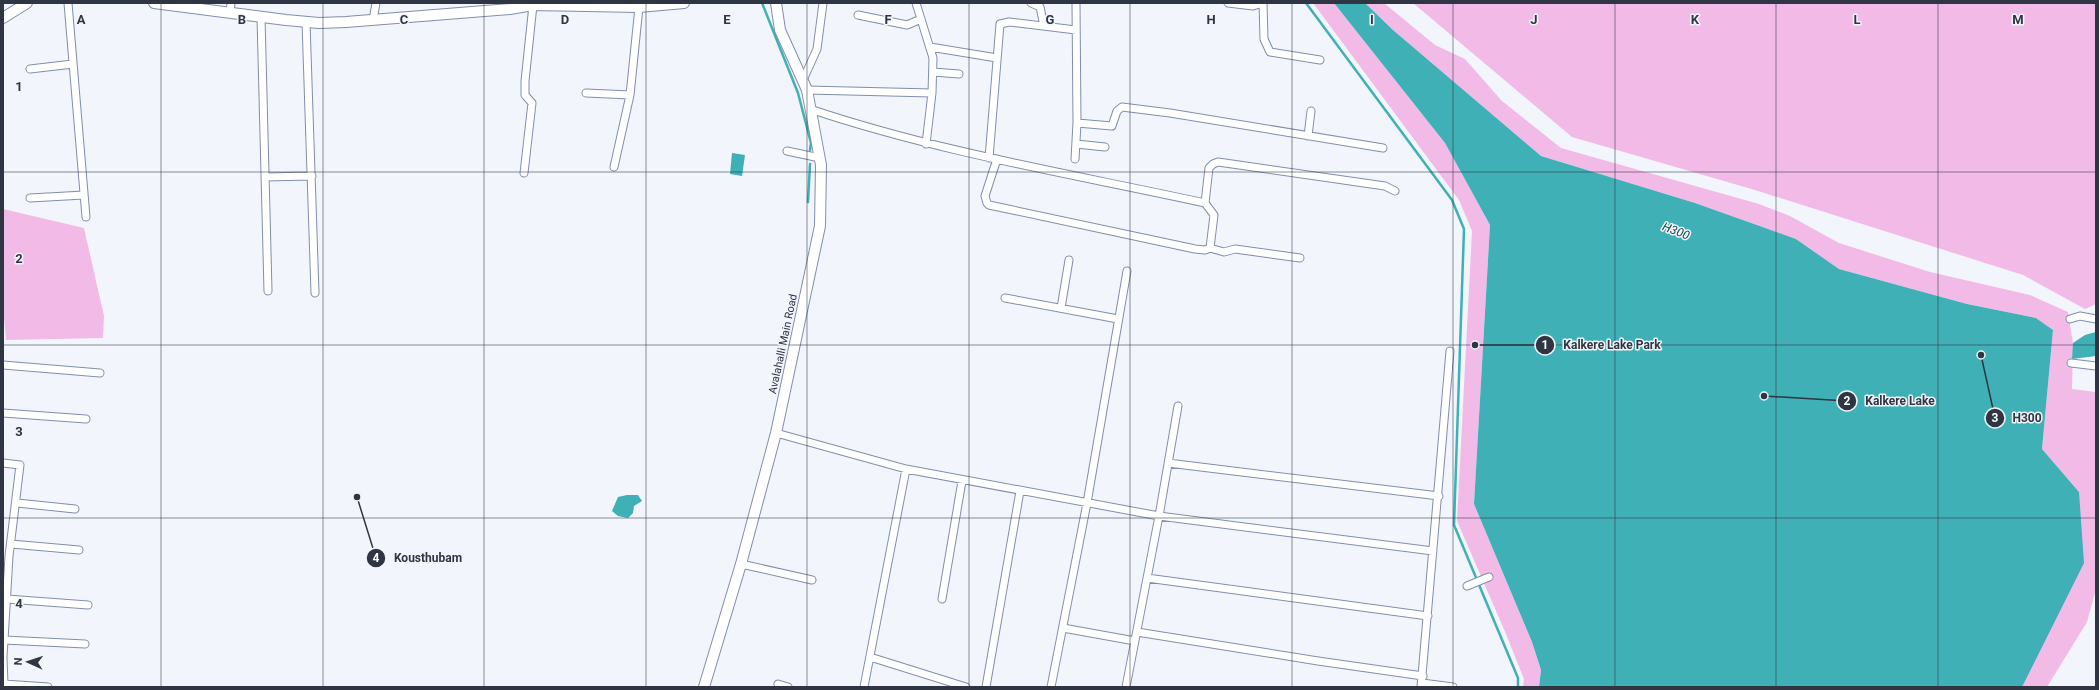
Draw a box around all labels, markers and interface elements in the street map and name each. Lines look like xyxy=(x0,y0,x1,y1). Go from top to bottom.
text: A xyxy=(77,12,86,27)
text: B xyxy=(238,12,246,27)
text: C xyxy=(400,12,409,27)
text: D xyxy=(561,12,569,27)
text: E xyxy=(723,12,731,27)
text: F xyxy=(884,12,892,27)
text: G xyxy=(1046,12,1055,27)
text: H xyxy=(1206,12,1216,27)
text: I xyxy=(1370,12,1374,27)
text: J xyxy=(1530,12,1538,27)
text: K xyxy=(1691,12,1700,27)
text: L xyxy=(1853,12,1861,27)
text: M xyxy=(2012,12,2024,27)
text: 1 xyxy=(15,79,23,94)
water label: H300 xyxy=(1660,219,1692,243)
text: 2 xyxy=(15,251,23,266)
street label: Avalahalli Main Road xyxy=(766,293,800,395)
callout: Kalkere Lake Park xyxy=(1535,333,1668,357)
text: 1 xyxy=(1542,338,1548,352)
text: Kalkere Lake Park xyxy=(1563,338,1661,352)
callout: Kalkere Lake xyxy=(1837,389,1942,413)
text: 2 xyxy=(1844,394,1851,408)
text: Kalkere Lake xyxy=(1865,394,1935,408)
callout: H300 xyxy=(1985,406,2050,430)
text: 3 xyxy=(1992,411,1999,425)
text: H300 xyxy=(2012,411,2042,425)
text: 3 xyxy=(15,424,23,439)
callout: Kousthubam xyxy=(366,546,470,570)
text: 4 xyxy=(373,551,380,565)
text: Kousthubam xyxy=(394,551,462,565)
text: 4 xyxy=(15,596,23,611)
north arrow xyxy=(8,642,48,682)
text: N xyxy=(12,657,25,666)

